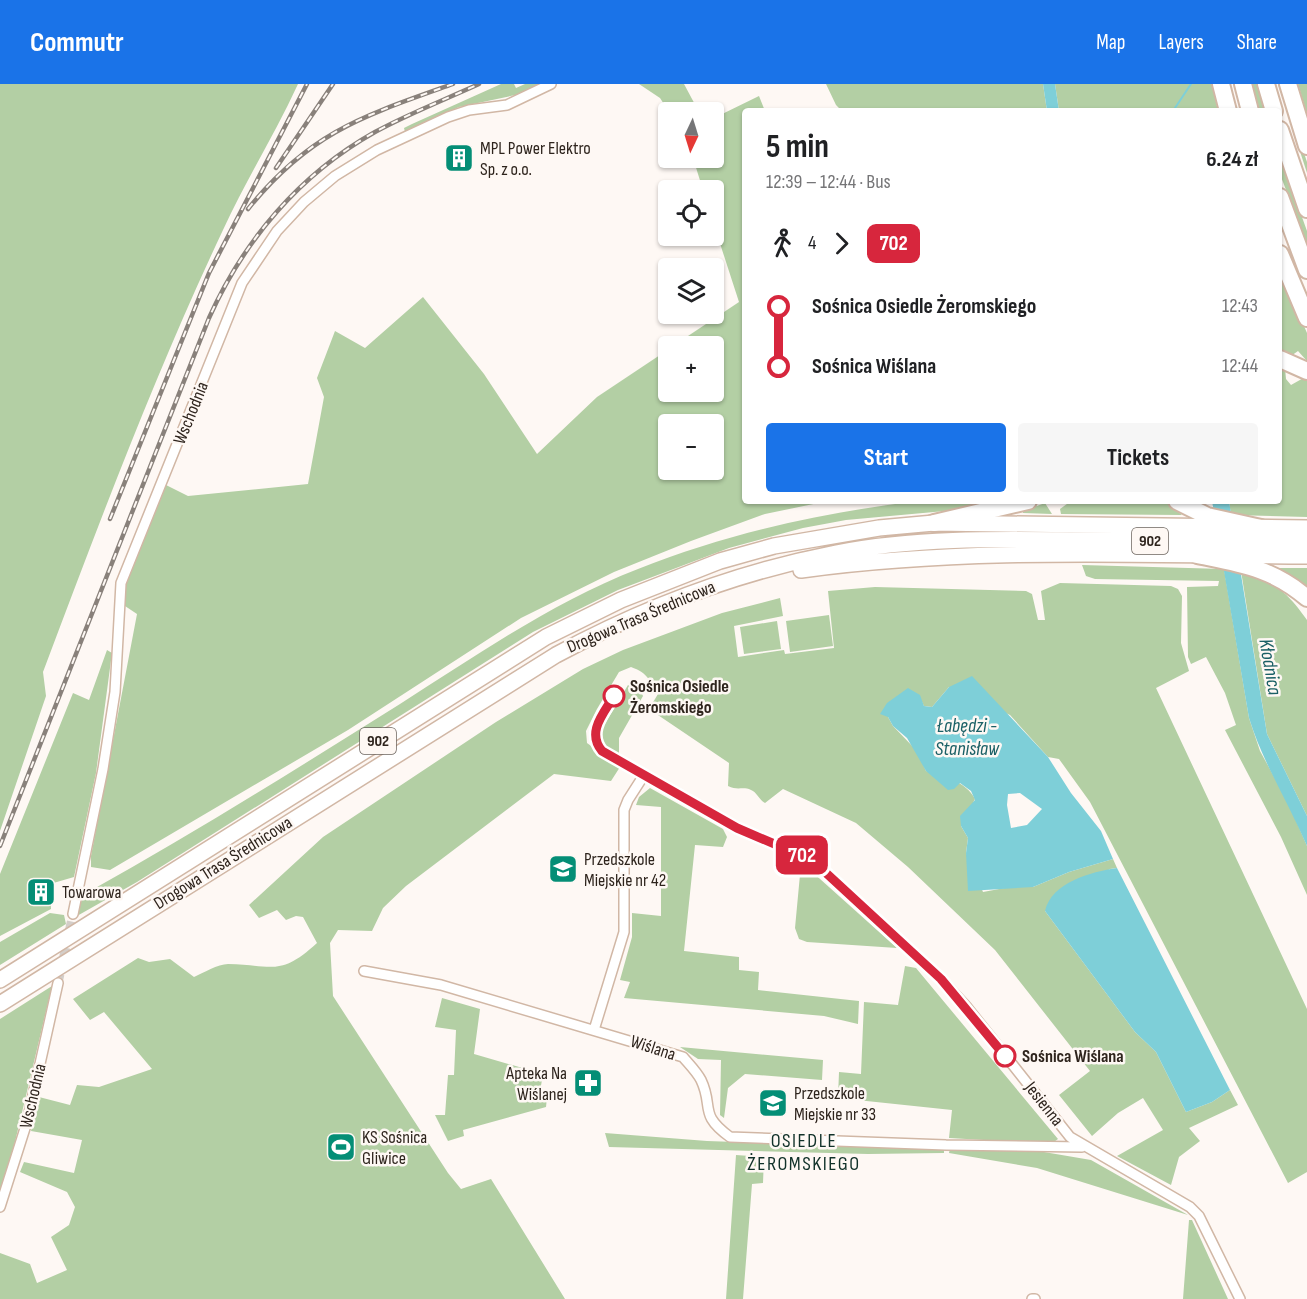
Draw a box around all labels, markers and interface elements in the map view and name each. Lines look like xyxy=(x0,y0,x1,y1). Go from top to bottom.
text: Commutr xyxy=(30,26,124,59)
text: Map xyxy=(1096,30,1125,55)
text: Layers xyxy=(1158,30,1204,55)
text: Share xyxy=(1237,30,1277,55)
north arrow xyxy=(658,102,724,168)
map controls xyxy=(658,102,724,480)
text: 5 min xyxy=(766,127,829,167)
place label: MPL Power Elektro Sp. z o.o. xyxy=(480,138,591,180)
building icon: MPL Power Elektro Sp. z o.o. xyxy=(443,142,475,174)
text: 6.24 zł xyxy=(1206,146,1258,173)
text: 12:39 – 12:44 · Bus xyxy=(766,170,891,194)
button: locate xyxy=(658,180,724,246)
icon: walk xyxy=(766,227,799,260)
icon: forward xyxy=(825,227,858,260)
text: 4 xyxy=(808,231,816,255)
text: 702 xyxy=(879,231,908,256)
button: layers xyxy=(658,258,724,324)
text: Sośnica Osiedle Żeromskiego xyxy=(812,293,1036,320)
text: 12:43 xyxy=(1222,294,1258,318)
button: + xyxy=(658,336,724,402)
text: Sośnica Wiślana xyxy=(812,353,936,380)
text: 12:44 xyxy=(1222,354,1258,378)
street label: Wschodnia xyxy=(169,378,213,447)
button: − xyxy=(658,414,724,480)
button: Start xyxy=(766,423,1006,492)
button: Tickets xyxy=(1018,423,1258,492)
road number: 902 xyxy=(1132,528,1168,554)
street label: Drogowa Trasa Średnicowa xyxy=(564,576,718,658)
water label: Kłodnica xyxy=(1253,637,1287,697)
place label: Sośnica Osiedle Żeromskiego xyxy=(630,676,729,718)
marker: Sośnica Osiedle Żeromskiego xyxy=(603,685,625,707)
water label: Łabędzi - Stanisław xyxy=(935,714,1000,761)
road number: 902 xyxy=(360,728,396,754)
street label: Drogowa Trasa Średnicowa xyxy=(150,812,296,914)
line badge: 702 xyxy=(768,836,836,874)
text: 702 xyxy=(788,843,816,868)
place label: Przedszkole Miejskie nr 42 xyxy=(584,849,666,891)
school or university icon: Przedszkole Miejskie nr 42 xyxy=(547,853,579,885)
building icon: Towarowa xyxy=(25,876,57,908)
place label: Towarowa xyxy=(62,882,121,903)
street label: Wiślana xyxy=(628,1031,678,1065)
marker: Sośnica Wiślana xyxy=(994,1045,1016,1067)
place label: Sośnica Wiślana xyxy=(1022,1046,1124,1067)
street label: Wschodnia xyxy=(15,1062,51,1130)
place label: Apteka Na Wiślanej xyxy=(505,1063,567,1105)
pharmacy icon: Apteka Na Wiślanej xyxy=(572,1067,604,1099)
street label: Jesienna xyxy=(1020,1077,1068,1130)
place label: Przedszkole Miejskie nr 33 xyxy=(794,1083,876,1125)
school or university icon: Przedszkole Miejskie nr 33 xyxy=(757,1087,789,1119)
place label: KS Sośnica Gliwice xyxy=(362,1127,427,1169)
district label: OSIEDLE ŻEROMSKIEGO xyxy=(747,1129,861,1176)
sports icon: KS Sośnica Gliwice xyxy=(325,1131,357,1163)

